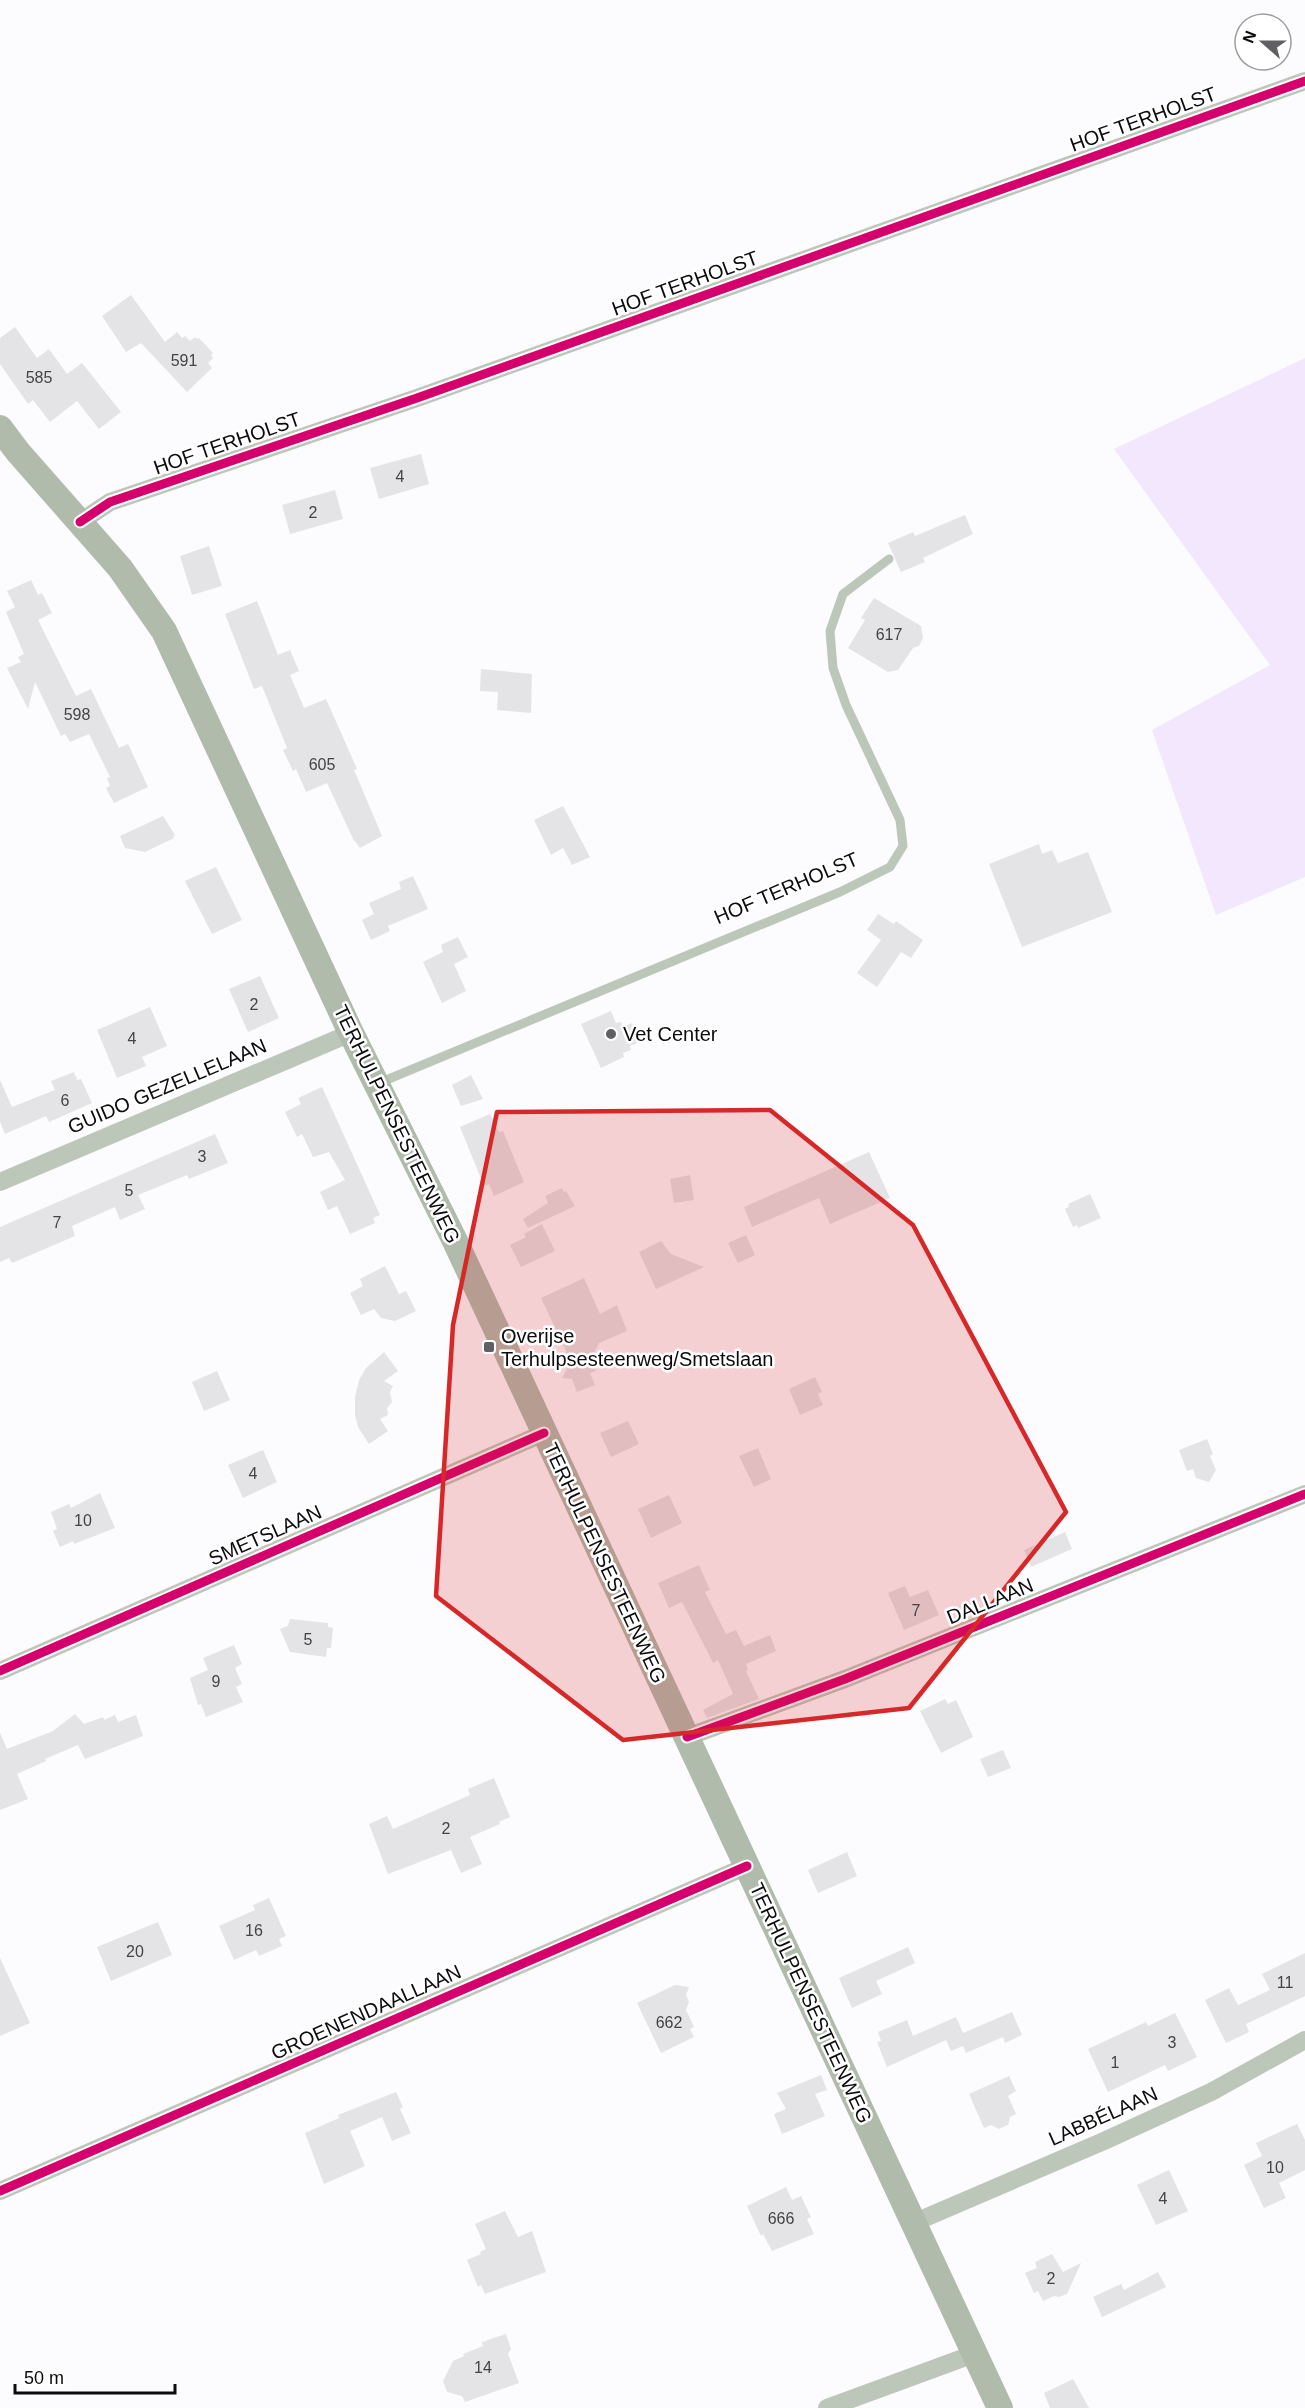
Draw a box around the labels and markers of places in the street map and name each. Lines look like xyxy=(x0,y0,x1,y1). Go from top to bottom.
place label: Vet Center xyxy=(623,1023,718,1045)
marker: Vet Center xyxy=(604,1027,618,1041)
place label: Overijse Terhulpsesteenweg/Smetslaan xyxy=(501,1325,773,1370)
marker: Overijse Terhulpsesteenweg/Smetslaan xyxy=(482,1340,496,1354)

